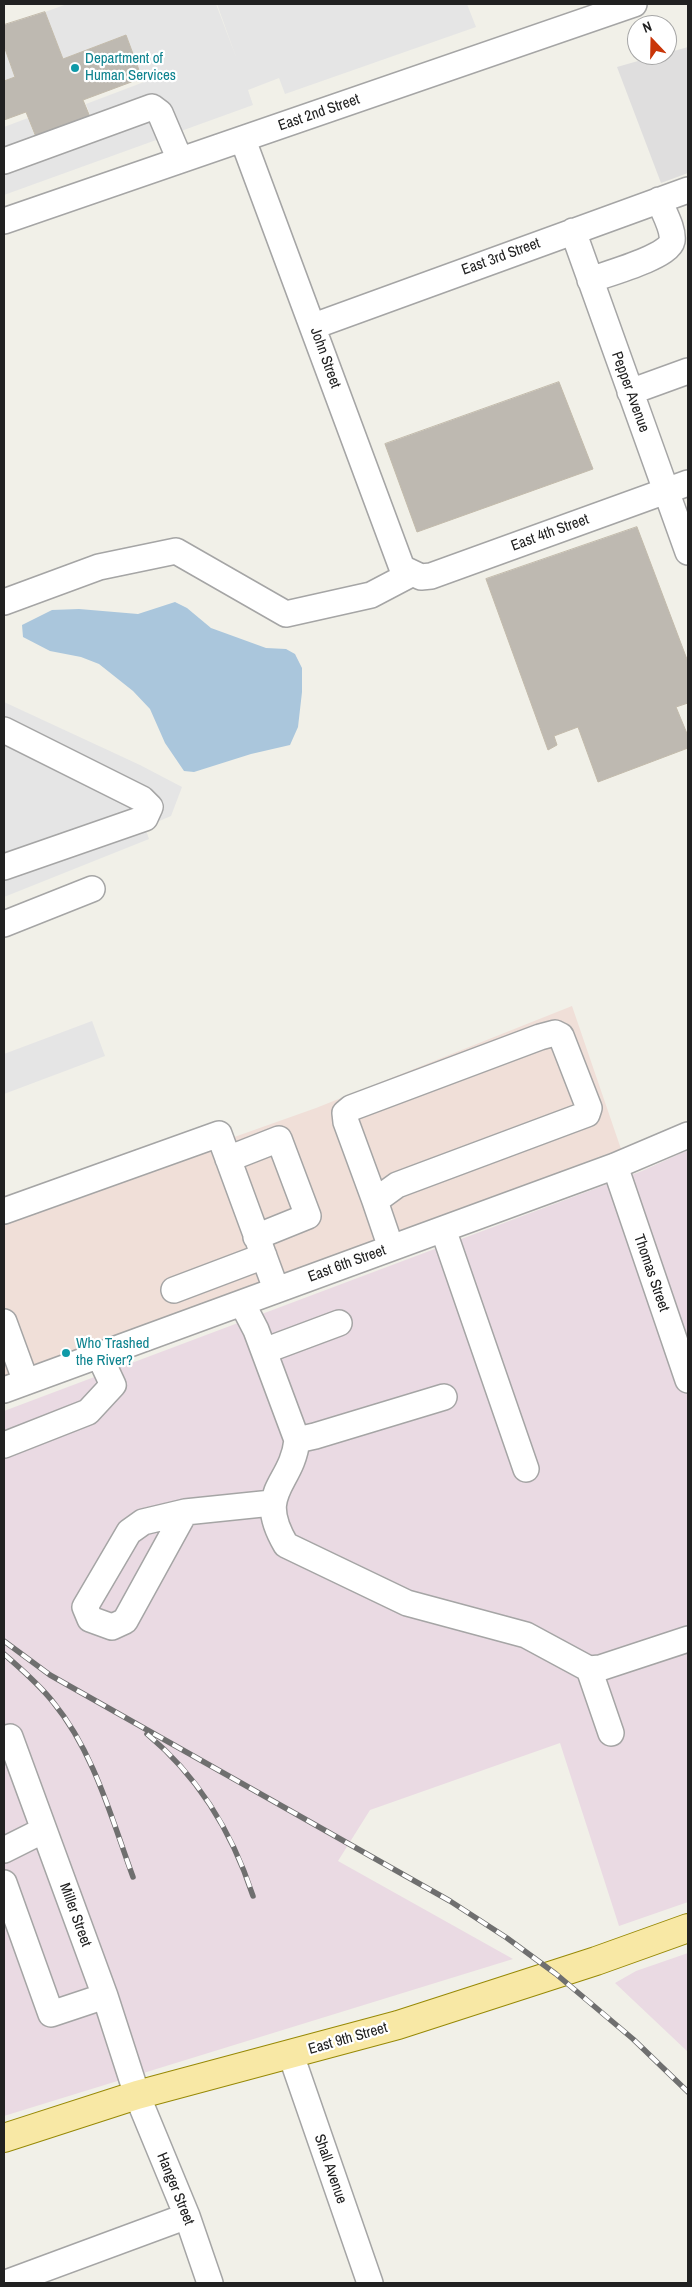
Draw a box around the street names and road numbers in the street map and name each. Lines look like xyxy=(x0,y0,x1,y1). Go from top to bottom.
street label: East 2nd Street xyxy=(276,91,362,135)
street label: East 3rd Street xyxy=(459,235,543,279)
street label: John Street xyxy=(306,325,344,391)
street label: Pepper Avenue xyxy=(607,349,653,435)
street label: East 4th Street xyxy=(509,511,591,555)
street label: Thomas Street xyxy=(629,1232,673,1314)
street label: East 6th Street xyxy=(306,1242,388,1286)
street label: Miller Street xyxy=(55,1881,95,1949)
street label: East 9th Street xyxy=(306,2019,390,2059)
street label: Shall Avenue xyxy=(310,2132,350,2206)
street label: Hanger Street xyxy=(152,2150,198,2228)

